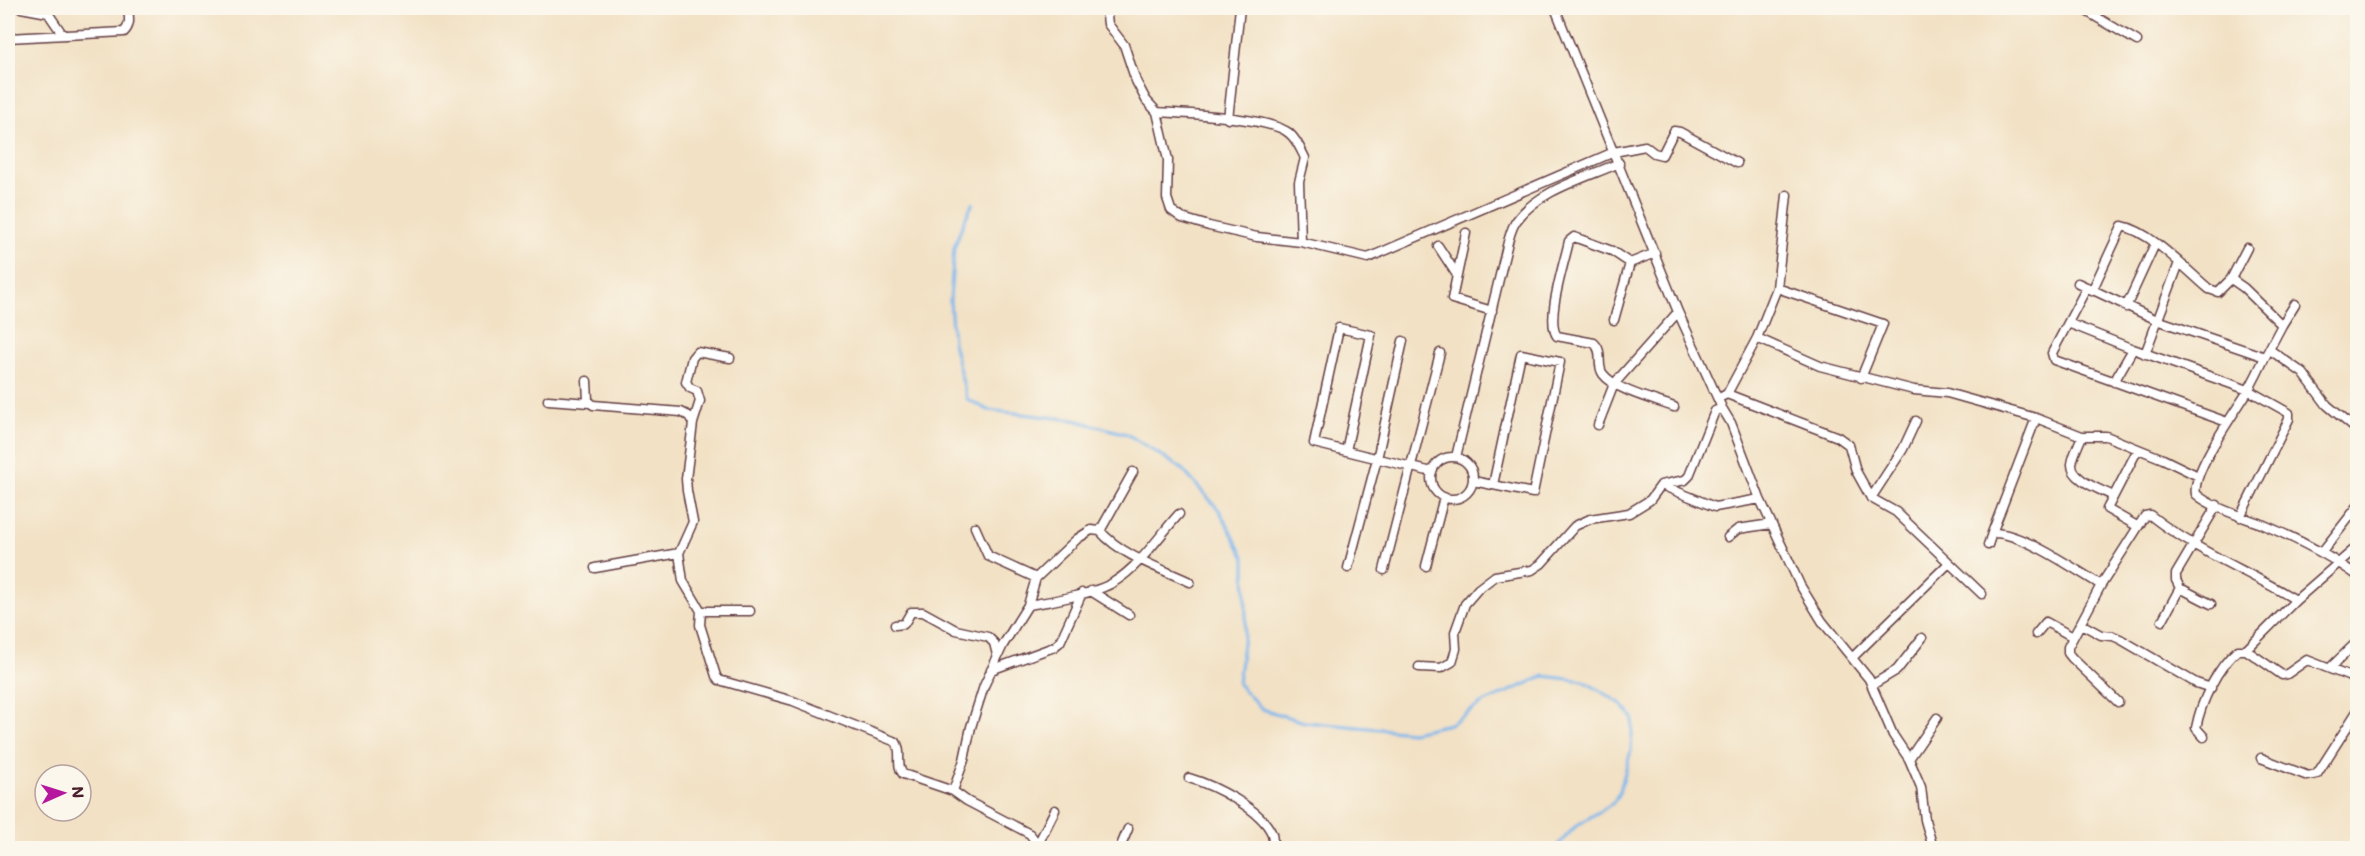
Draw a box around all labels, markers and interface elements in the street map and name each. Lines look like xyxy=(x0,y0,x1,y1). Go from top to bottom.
north arrow xyxy=(33,763,93,823)
text: N xyxy=(68,786,89,799)

